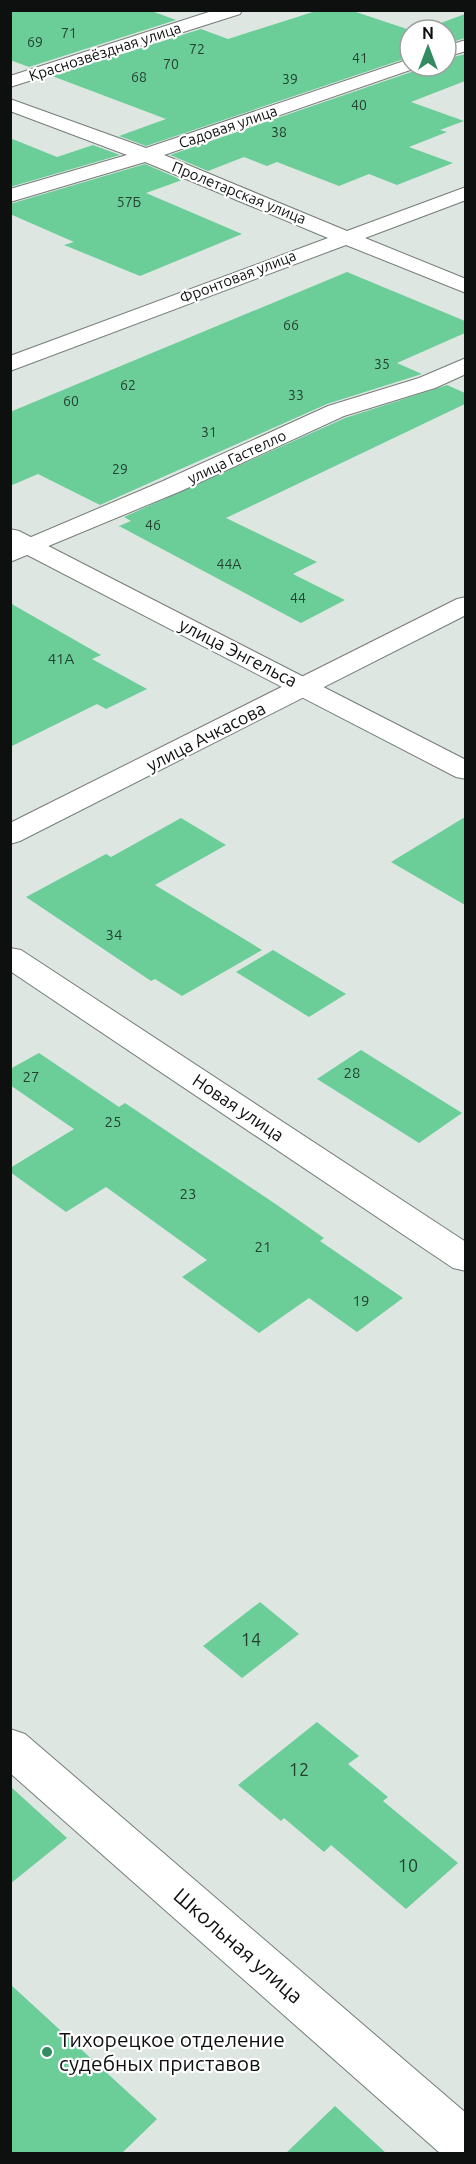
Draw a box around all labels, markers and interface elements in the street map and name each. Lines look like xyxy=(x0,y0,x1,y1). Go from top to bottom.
north arrow xyxy=(398,18,458,78)
street label: Краснозвёздная улица xyxy=(27,19,183,84)
text: N xyxy=(422,24,434,42)
house number: 71 xyxy=(61,25,77,41)
house number: 69 xyxy=(27,34,43,50)
house number: 72 xyxy=(189,41,205,57)
house number: 41 xyxy=(352,50,368,66)
house number: 70 xyxy=(163,56,179,72)
house number: 68 xyxy=(131,69,147,85)
house number: 39 xyxy=(282,71,298,87)
house number: 40 xyxy=(351,97,367,113)
street label: Садовая улица xyxy=(176,102,279,151)
house number: 38 xyxy=(271,124,287,140)
street label: Пролетарская улица xyxy=(170,158,309,227)
house number: 57Б xyxy=(117,194,141,210)
street label: Фронтовая улица xyxy=(177,247,298,307)
house number: 66 xyxy=(283,317,299,333)
house number: 35 xyxy=(374,356,390,372)
house number: 62 xyxy=(120,377,136,393)
house number: 33 xyxy=(288,387,304,403)
house number: 60 xyxy=(63,393,79,409)
house number: 31 xyxy=(201,424,217,440)
street label: улица Гастелло xyxy=(185,426,289,487)
house number: 29 xyxy=(112,461,128,477)
house number: 46 xyxy=(145,517,161,533)
house number: 44А xyxy=(217,556,241,572)
house number: 44 xyxy=(290,590,306,606)
street label: улица Энгельса xyxy=(176,614,301,690)
house number: 41А xyxy=(48,650,75,667)
street label: улица Ачкасова xyxy=(143,698,268,775)
house number: 34 xyxy=(106,926,122,943)
house number: 28 xyxy=(344,1064,360,1081)
house number: 27 xyxy=(23,1068,39,1085)
street label: Новая улица xyxy=(189,1069,288,1145)
house number: 25 xyxy=(105,1113,121,1130)
house number: 23 xyxy=(180,1185,196,1202)
house number: 21 xyxy=(255,1238,271,1255)
house number: 19 xyxy=(353,1292,369,1309)
house number: 14 xyxy=(241,1629,261,1649)
house number: 12 xyxy=(289,1759,309,1779)
house number: 10 xyxy=(398,1855,418,1875)
street label: Школьная улица xyxy=(169,1883,308,2008)
place label: Тихорецкое отделение судебных приставов xyxy=(59,2027,285,2075)
marker: Тихорецкое отделение судебных приставов xyxy=(40,2045,54,2059)

